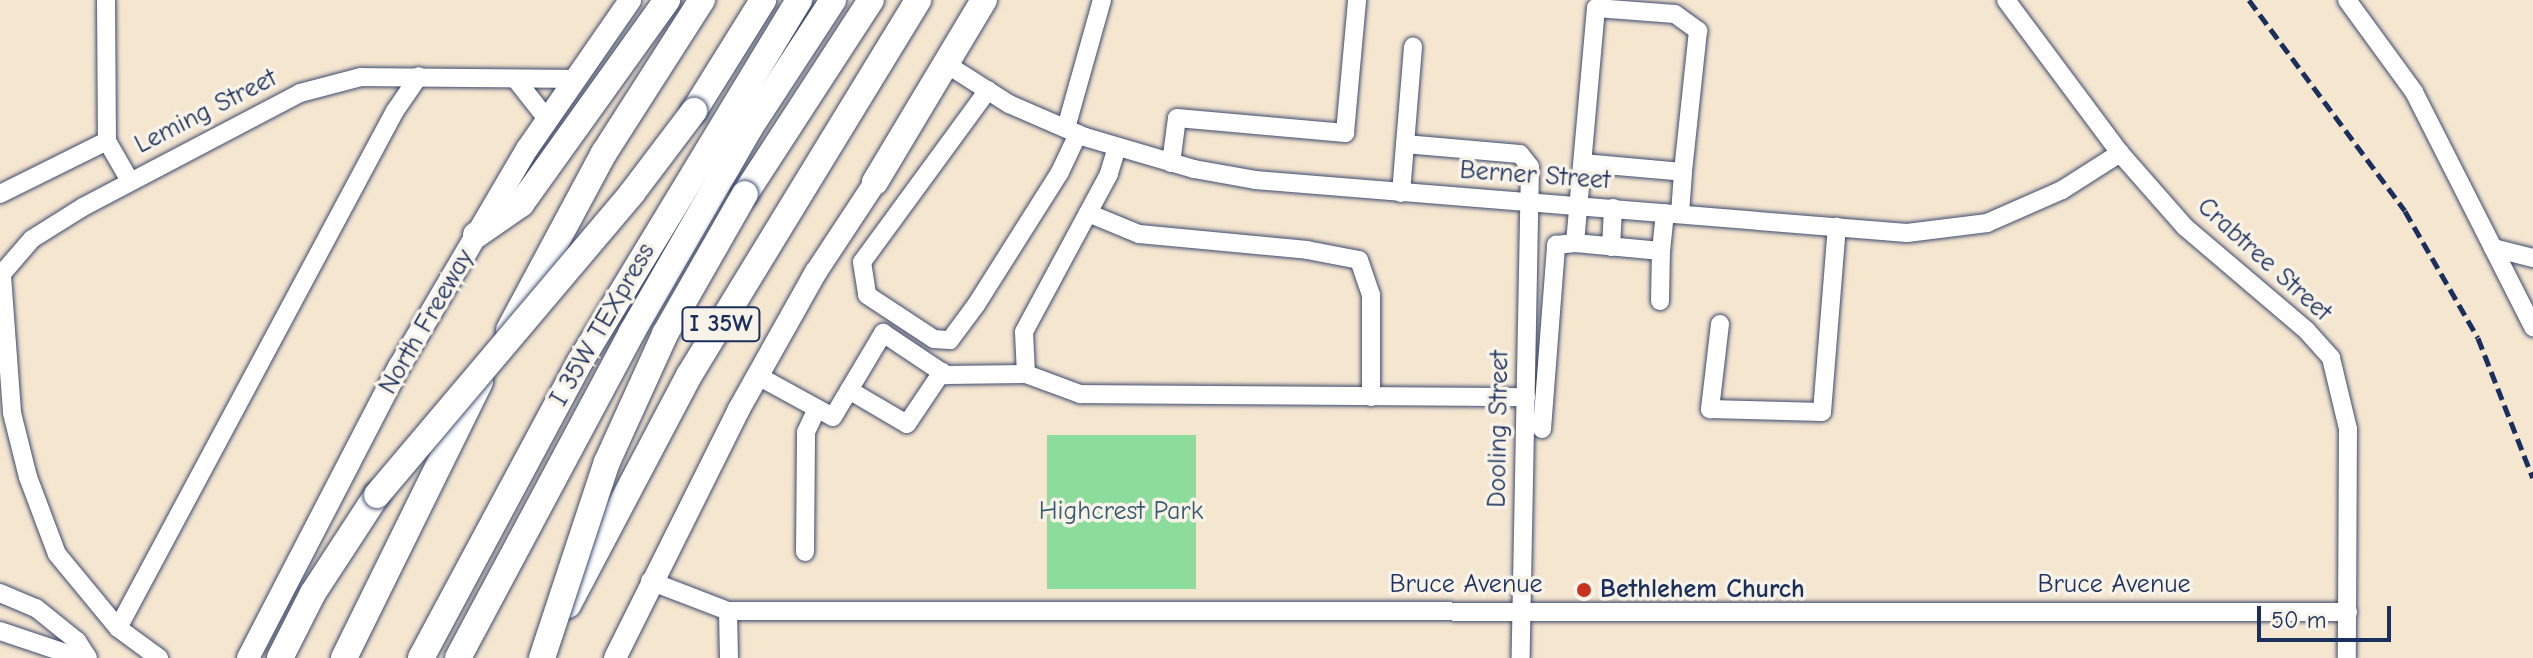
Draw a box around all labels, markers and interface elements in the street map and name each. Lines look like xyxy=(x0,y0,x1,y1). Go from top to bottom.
street label: Leming Street xyxy=(130,63,282,161)
street label: Berner Street xyxy=(1459,155,1611,197)
street label: Crabtree Street xyxy=(2190,192,2338,328)
street label: I 35W TEXpress xyxy=(544,238,662,412)
street label: North Freeway xyxy=(373,244,481,400)
road number: I 35W xyxy=(681,304,761,344)
street label: Dooling Street xyxy=(1482,350,1516,508)
park label: Highcrest Park xyxy=(1039,496,1203,528)
street label: Bruce Avenue xyxy=(1389,569,1543,601)
street label: Bruce Avenue xyxy=(2037,569,2191,601)
place label: Bethlehem Church xyxy=(1600,574,1805,606)
marker: Bethlehem Church xyxy=(1575,581,1593,599)
scale bar xyxy=(2261,590,2395,640)
text: 50 m xyxy=(2271,606,2327,634)

